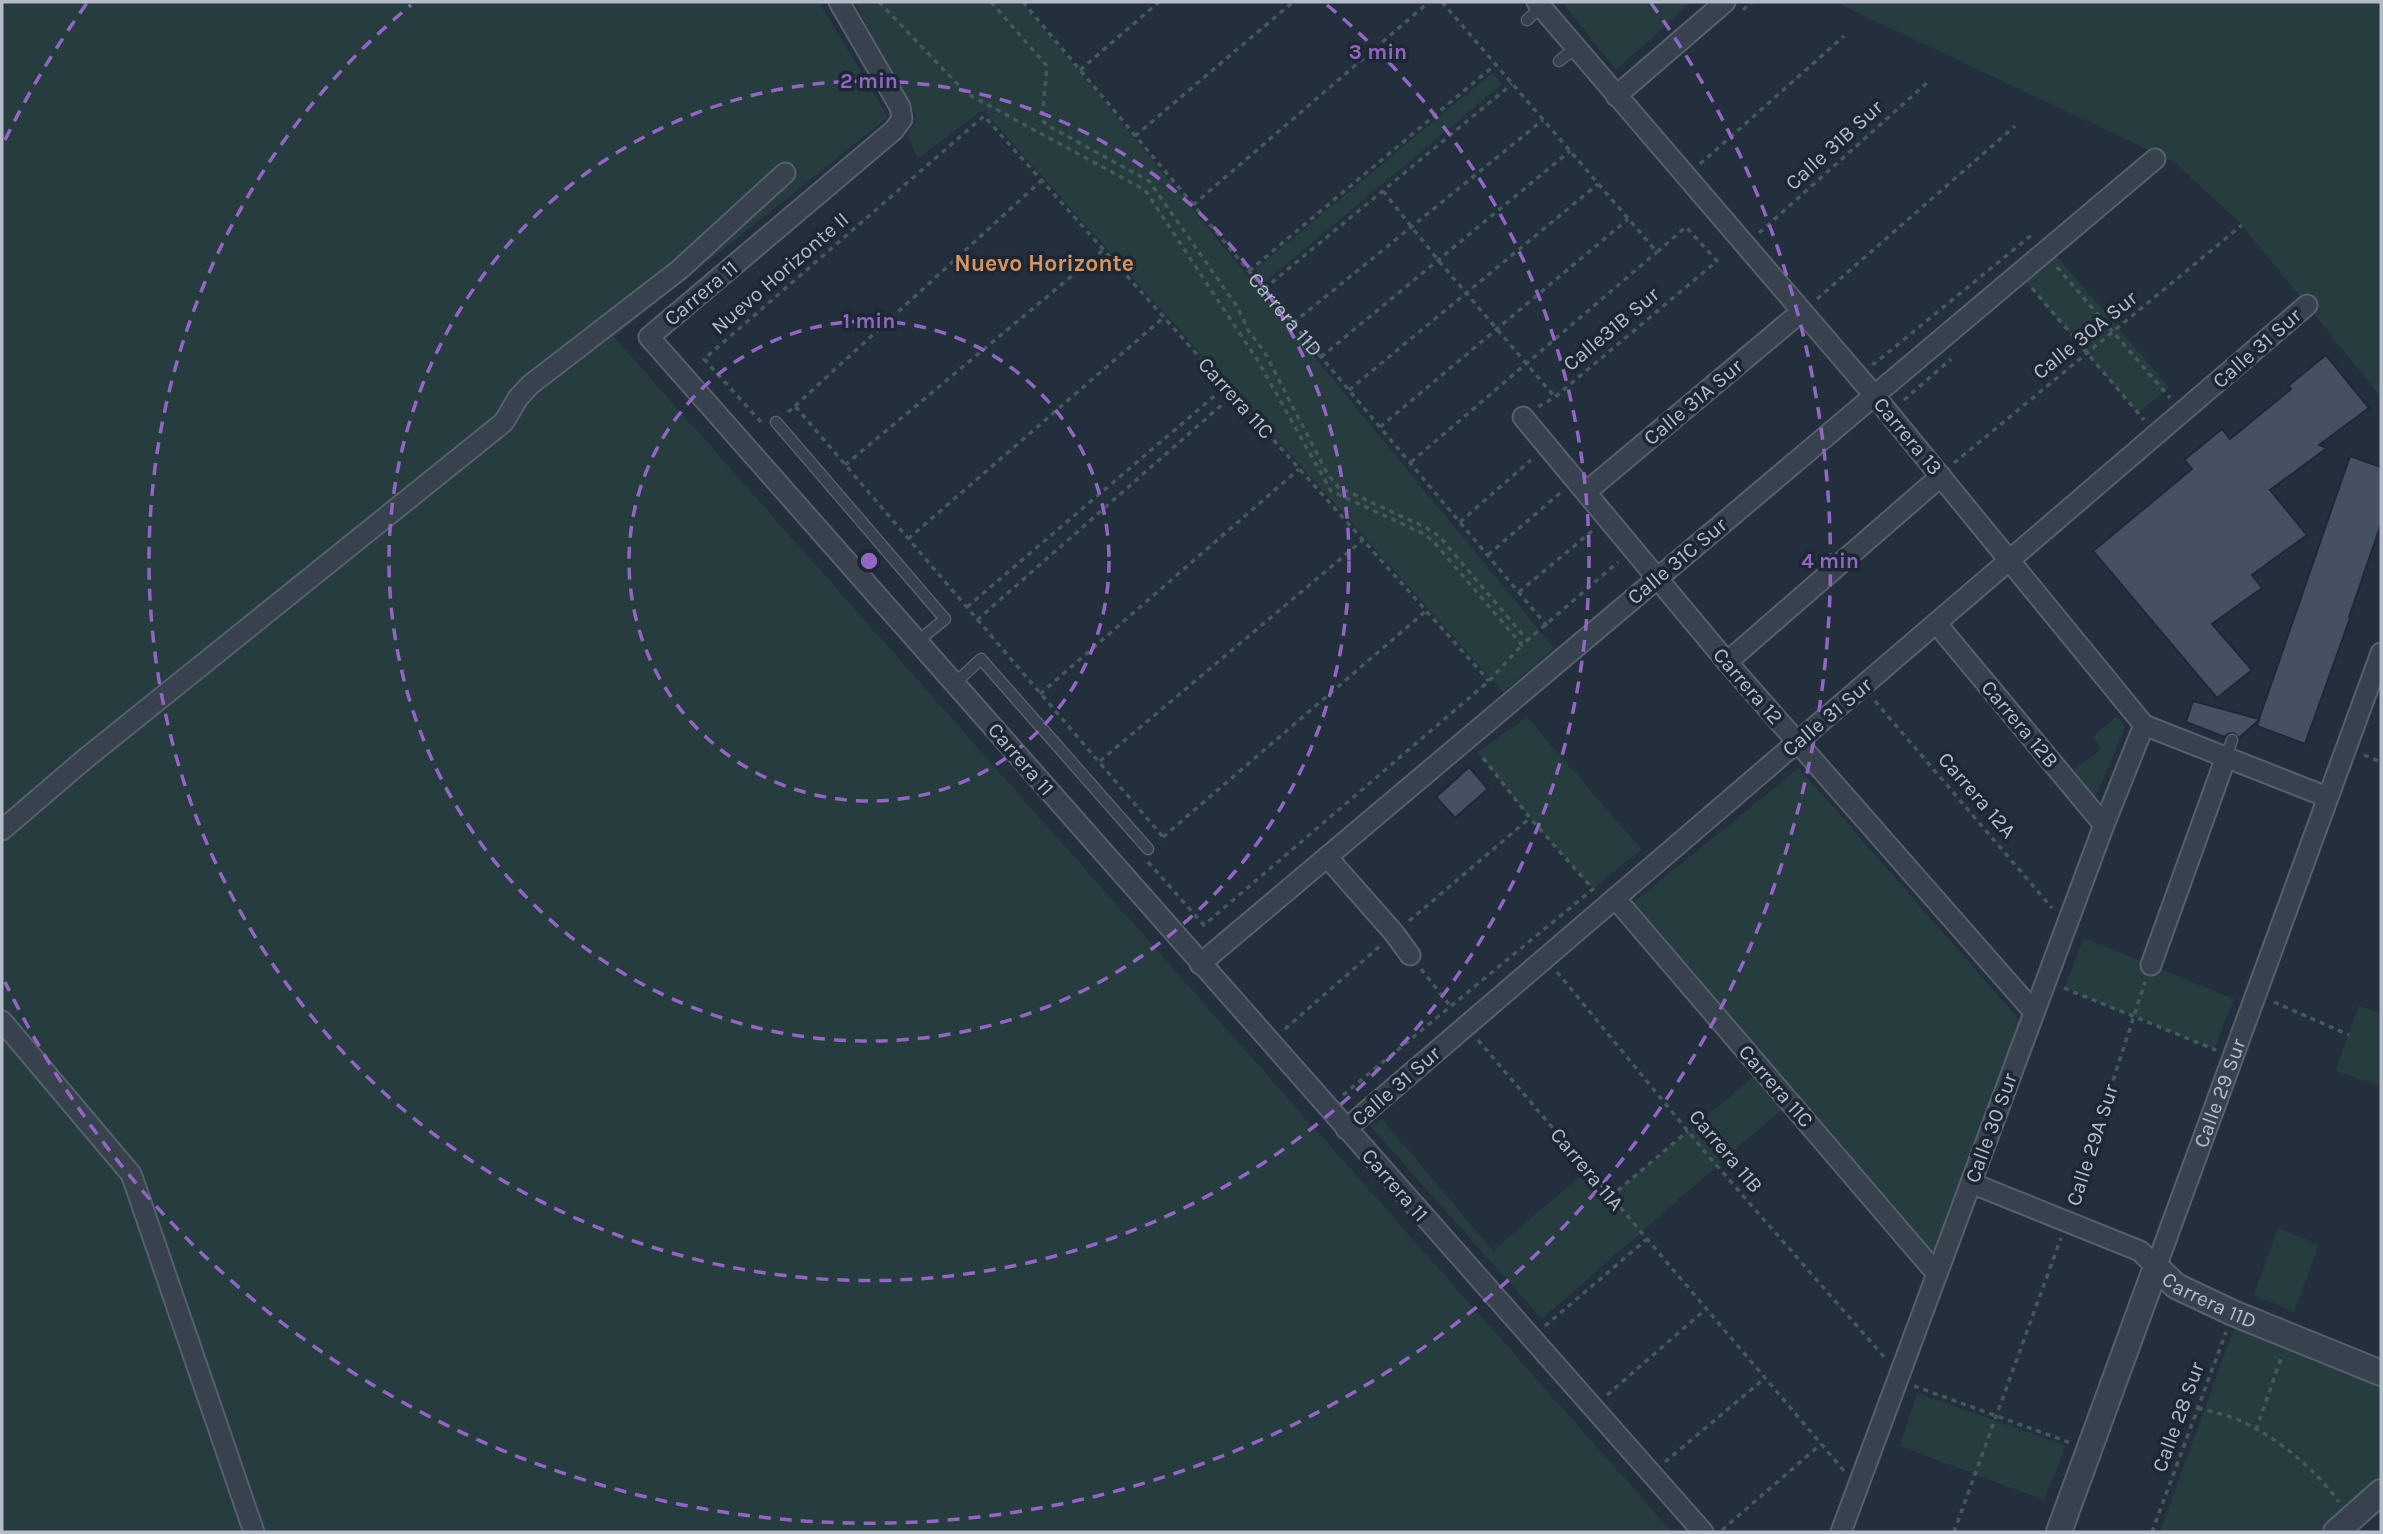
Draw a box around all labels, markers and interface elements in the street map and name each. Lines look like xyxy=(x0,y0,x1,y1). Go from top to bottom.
text: 3 min xyxy=(1349,40,1407,64)
text: 2 min xyxy=(840,69,898,93)
street label: Calle 31B Sur xyxy=(1781,95,1888,195)
street label: Nuevo Horizonte II xyxy=(707,207,853,339)
district label: Nuevo Horizonte xyxy=(954,250,1134,277)
street label: Carrera 11 xyxy=(659,255,743,331)
street label: Carrera 11D xyxy=(1243,268,1327,361)
street label: Calle31B Sur xyxy=(1558,282,1664,376)
street label: Calle 30A Sur xyxy=(2028,285,2142,384)
street label: Calle 31 Sur xyxy=(2208,303,2306,393)
text: 1 min xyxy=(843,309,895,333)
street label: Carrera 11C xyxy=(1193,352,1279,444)
street label: Calle 31A Sur xyxy=(1639,354,1748,450)
street label: Carrera 13 xyxy=(1869,392,1947,480)
street label: Calle 31C Sur xyxy=(1622,512,1732,609)
centre of rings xyxy=(857,549,881,573)
text: 4 min xyxy=(1801,549,1859,573)
street label: Carrera 12 xyxy=(1708,643,1788,729)
street label: Calle 31 Sur xyxy=(1777,672,1877,761)
street label: Carrera 12B xyxy=(1977,675,2063,773)
street label: Carrera 11 xyxy=(983,718,1059,800)
street label: Carrera 12A xyxy=(1933,747,2021,843)
street label: Calle 29 Sur xyxy=(2189,1035,2251,1151)
street label: Carrera 11C xyxy=(1734,1040,1818,1132)
street label: Calle 31 Sur xyxy=(1347,1041,1445,1131)
street label: Calle 30 Sur xyxy=(1960,1070,2022,1186)
street label: Calle 29A Sur xyxy=(2061,1081,2123,1209)
street label: Carrera 11B xyxy=(1684,1104,1768,1198)
street label: Carrera 11A xyxy=(1546,1123,1628,1215)
street label: Carrera 11 xyxy=(1357,1144,1433,1226)
street label: Carrera 11D xyxy=(2157,1267,2260,1333)
street label: Calle 28 Sur xyxy=(2147,1358,2209,1475)

